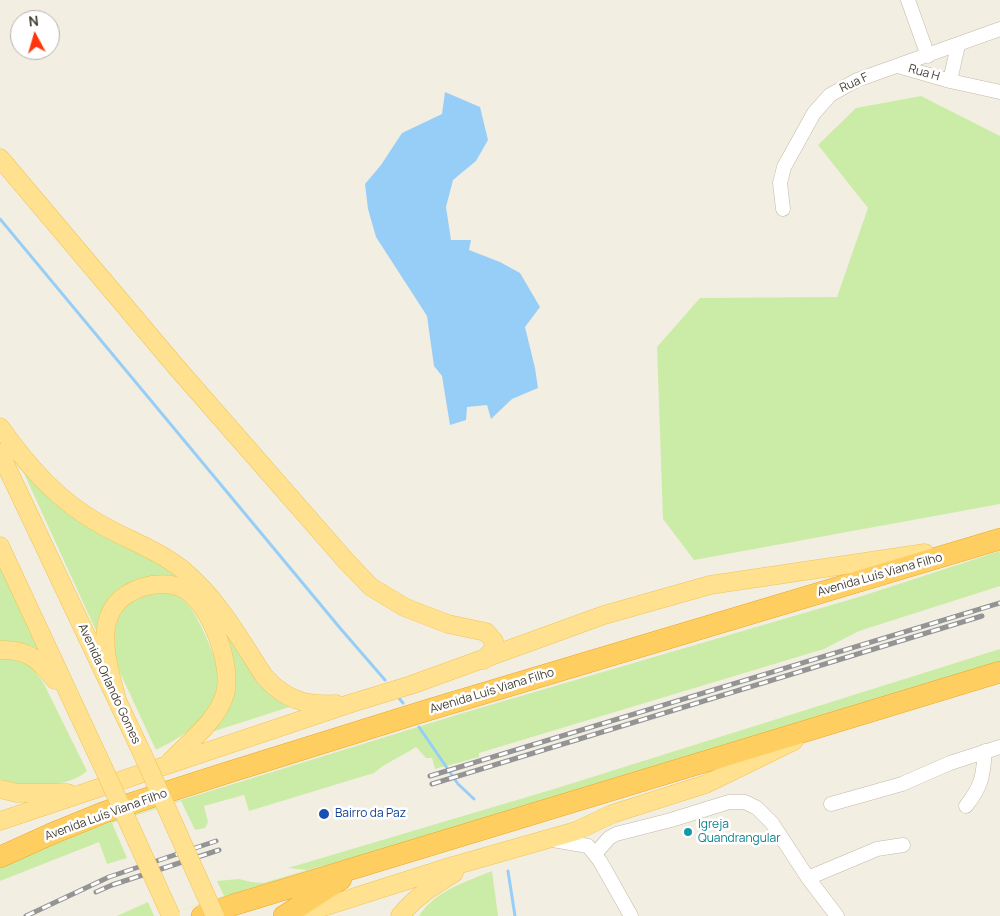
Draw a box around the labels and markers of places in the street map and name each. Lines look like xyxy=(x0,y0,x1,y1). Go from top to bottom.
marker: Bairro da Paz xyxy=(317,807,331,821)
place label: Bairro da Paz xyxy=(335,807,406,821)
place label: Igreja Quandrangular xyxy=(698,818,781,846)
marker: Igreja Quandrangular xyxy=(682,826,694,838)

